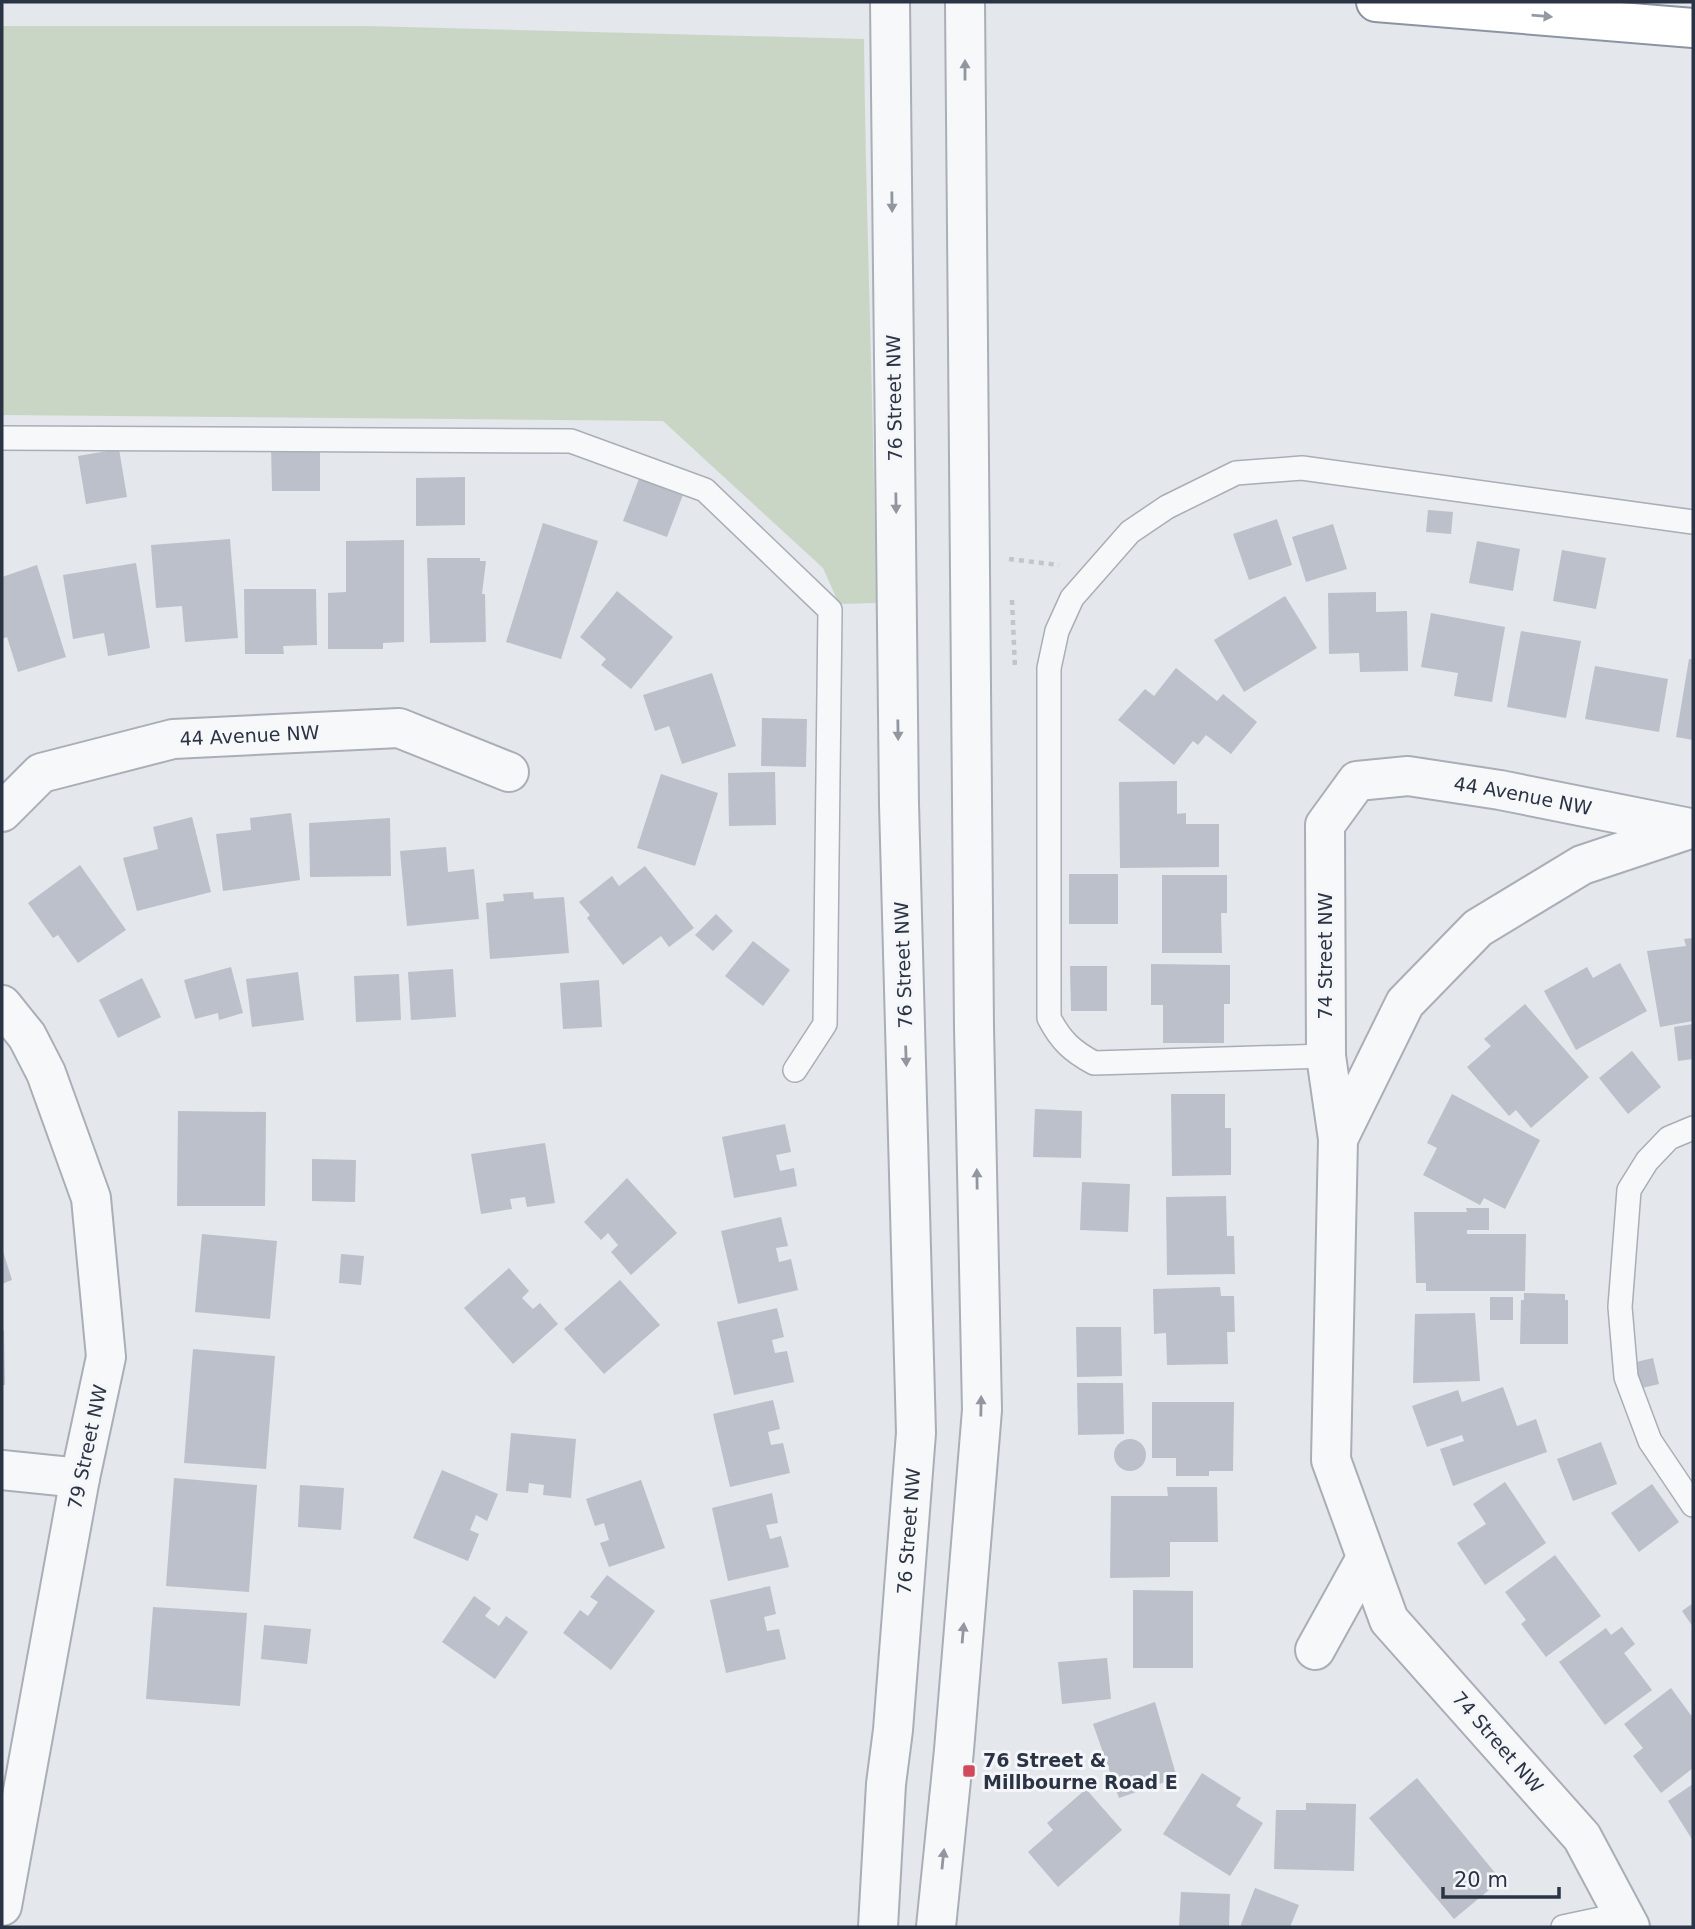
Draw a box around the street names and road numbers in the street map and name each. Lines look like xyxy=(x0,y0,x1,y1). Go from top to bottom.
street label: 76 Street NW xyxy=(882,334,906,462)
street label: 44 Avenue NW xyxy=(179,721,320,750)
street label: 44 Avenue NW xyxy=(1452,772,1594,819)
street label: 74 Street NW xyxy=(1314,892,1336,1020)
street label: 76 Street NW xyxy=(890,901,916,1029)
street label: 79 Street NW xyxy=(63,1382,111,1511)
street label: 76 Street NW xyxy=(893,1467,924,1595)
street label: 74 Street NW xyxy=(1448,1687,1548,1797)

